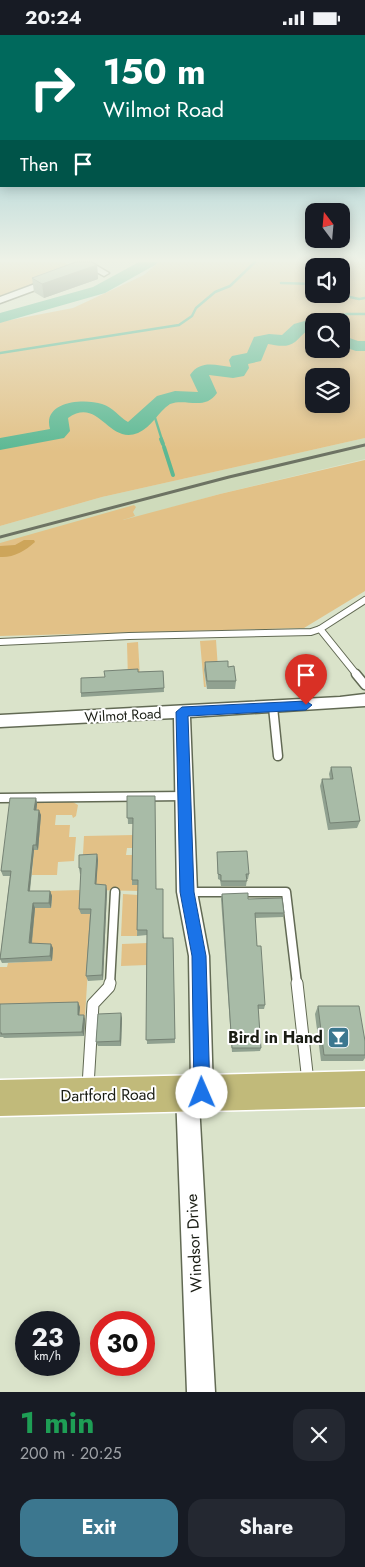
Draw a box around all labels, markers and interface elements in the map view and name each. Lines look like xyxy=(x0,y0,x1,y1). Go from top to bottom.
text: 20:24 xyxy=(25,4,82,31)
text: 150 m xyxy=(103,47,206,97)
icon: right xyxy=(20,55,85,120)
text: Wilmot Road xyxy=(103,93,224,125)
icon: arrive xyxy=(69,150,97,178)
text: Then xyxy=(20,151,59,178)
north arrow xyxy=(305,203,350,247)
map controls xyxy=(305,203,350,413)
button: sound xyxy=(305,258,350,303)
button: search xyxy=(305,313,350,358)
button: layers xyxy=(305,368,350,413)
pin xyxy=(285,654,327,705)
icon: arrive xyxy=(292,661,320,689)
street label: Wilmot Road xyxy=(84,703,162,727)
bar icon: Bird in Hand xyxy=(327,1025,351,1049)
place label: Bird in Hand xyxy=(228,1026,323,1049)
position arrow xyxy=(175,1066,227,1118)
street label: Dartford Road xyxy=(60,1083,156,1107)
street label: Windsor Drive xyxy=(180,1193,208,1293)
speed limit sign: 30 xyxy=(90,1311,155,1376)
text: 23 xyxy=(32,1319,63,1355)
text: km/h xyxy=(34,1347,61,1365)
text: 1 min xyxy=(20,1401,94,1444)
button: close xyxy=(293,1409,345,1461)
text: 200 m · 20:25 xyxy=(20,1442,122,1465)
button: Exit xyxy=(20,1499,178,1557)
button: Share xyxy=(188,1499,345,1557)

